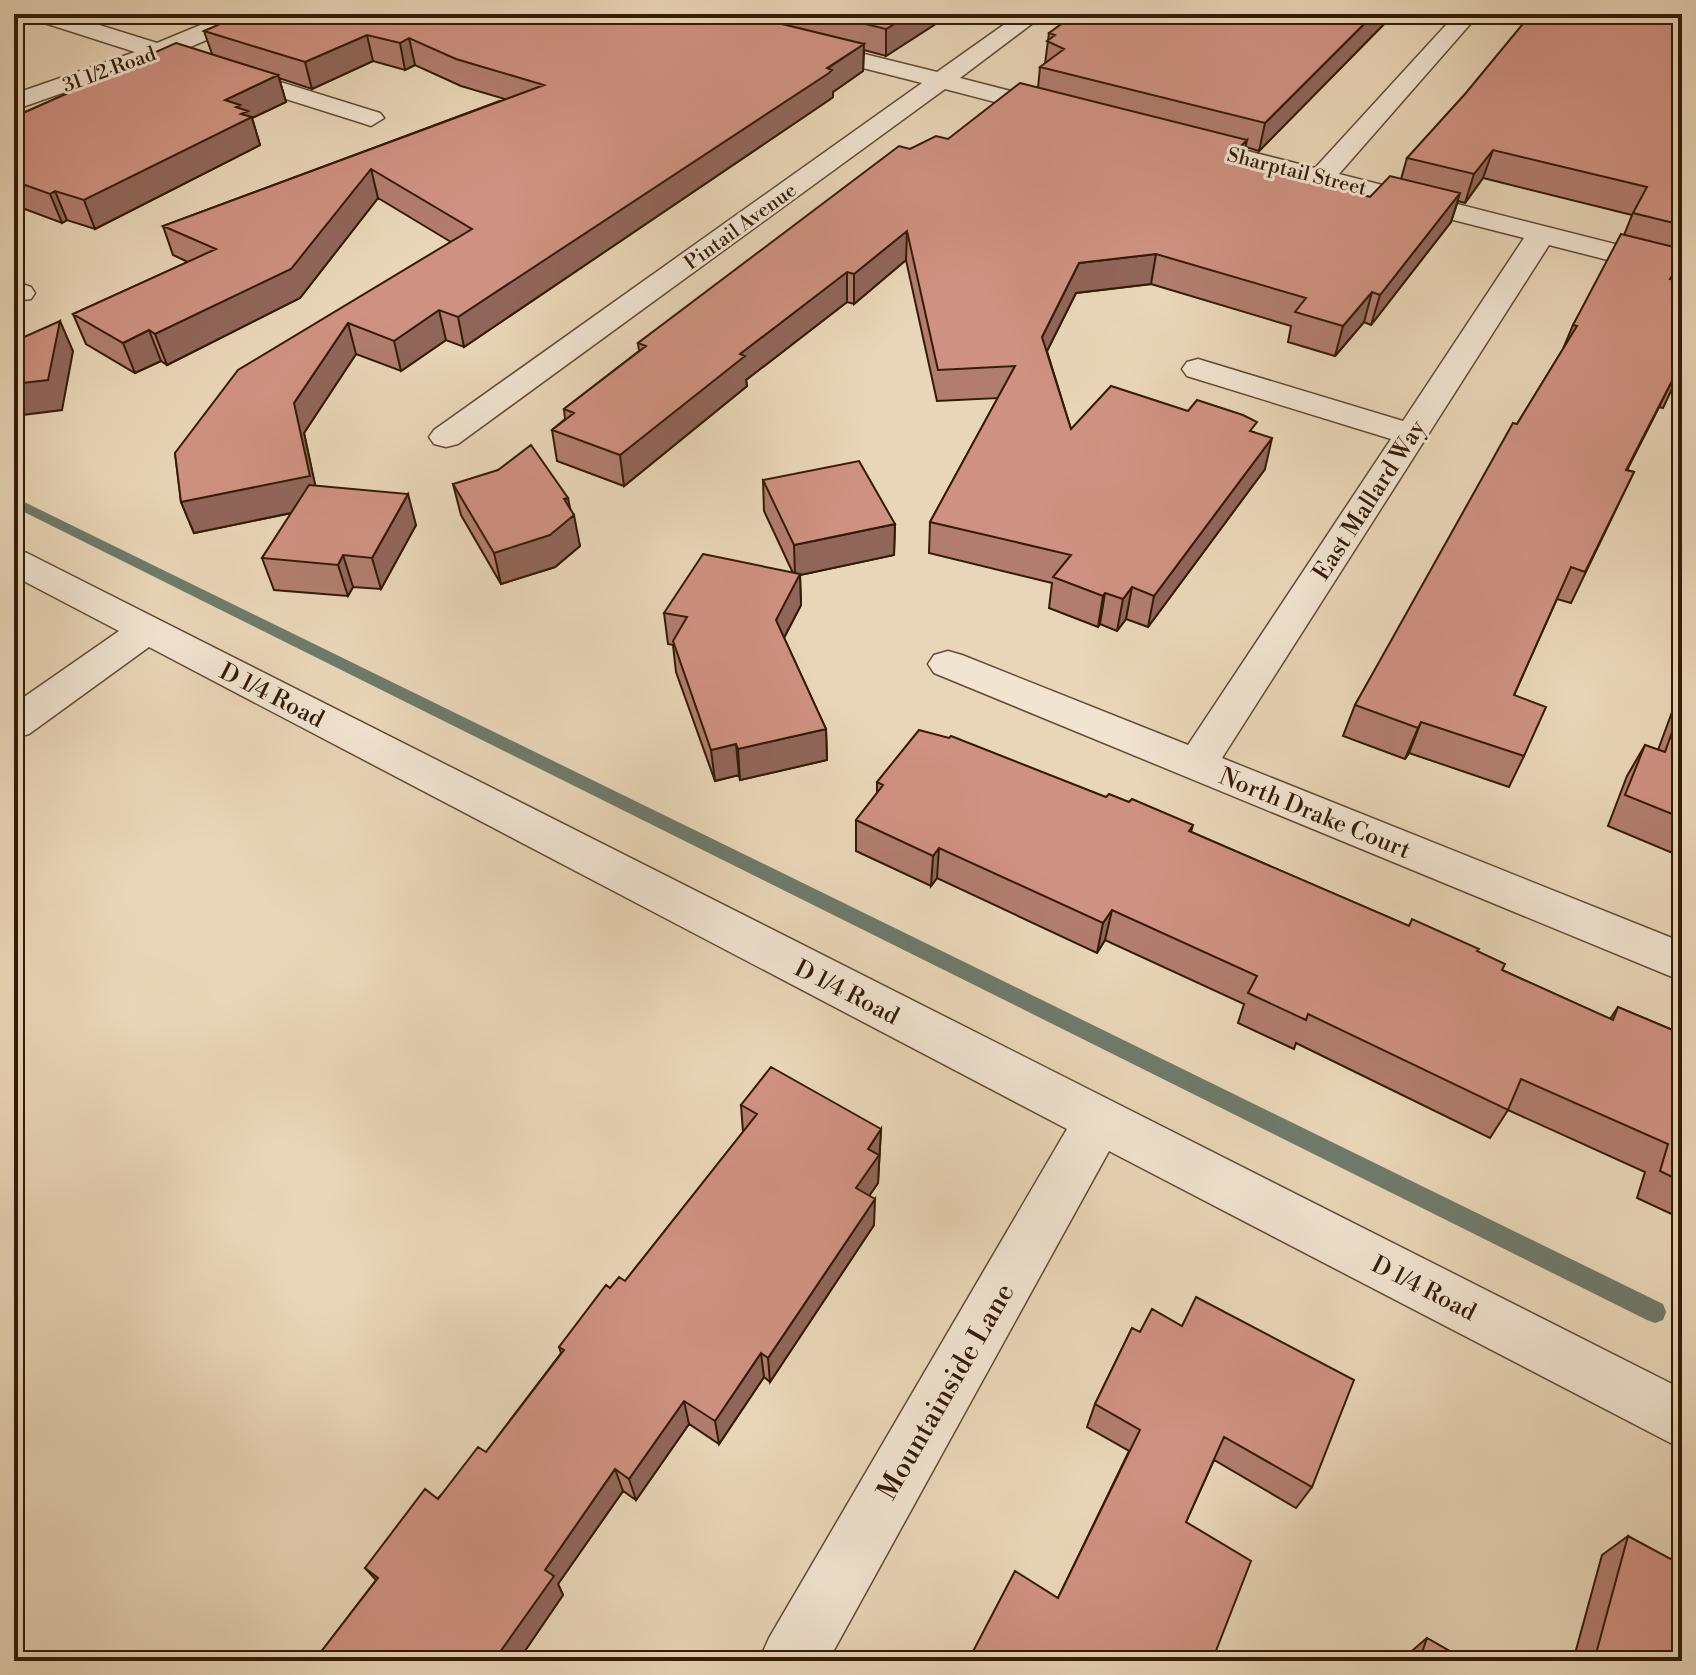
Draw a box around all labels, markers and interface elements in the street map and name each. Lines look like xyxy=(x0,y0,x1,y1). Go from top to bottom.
street label: 31 1/2 Road xyxy=(59,42,160,99)
street label: Sharptail Street xyxy=(1224,143,1369,202)
street label: Pintail Avenue xyxy=(680,178,802,276)
street label: East Mallard Way xyxy=(1307,414,1433,586)
street label: D 1/4 Road xyxy=(214,657,329,735)
street label: North Drake Court xyxy=(1215,762,1415,866)
street label: D 1/4 Road xyxy=(789,954,904,1032)
street label: D 1/4 Road xyxy=(1366,1250,1481,1328)
street label: Mountainside Lane xyxy=(870,1277,1023,1506)

